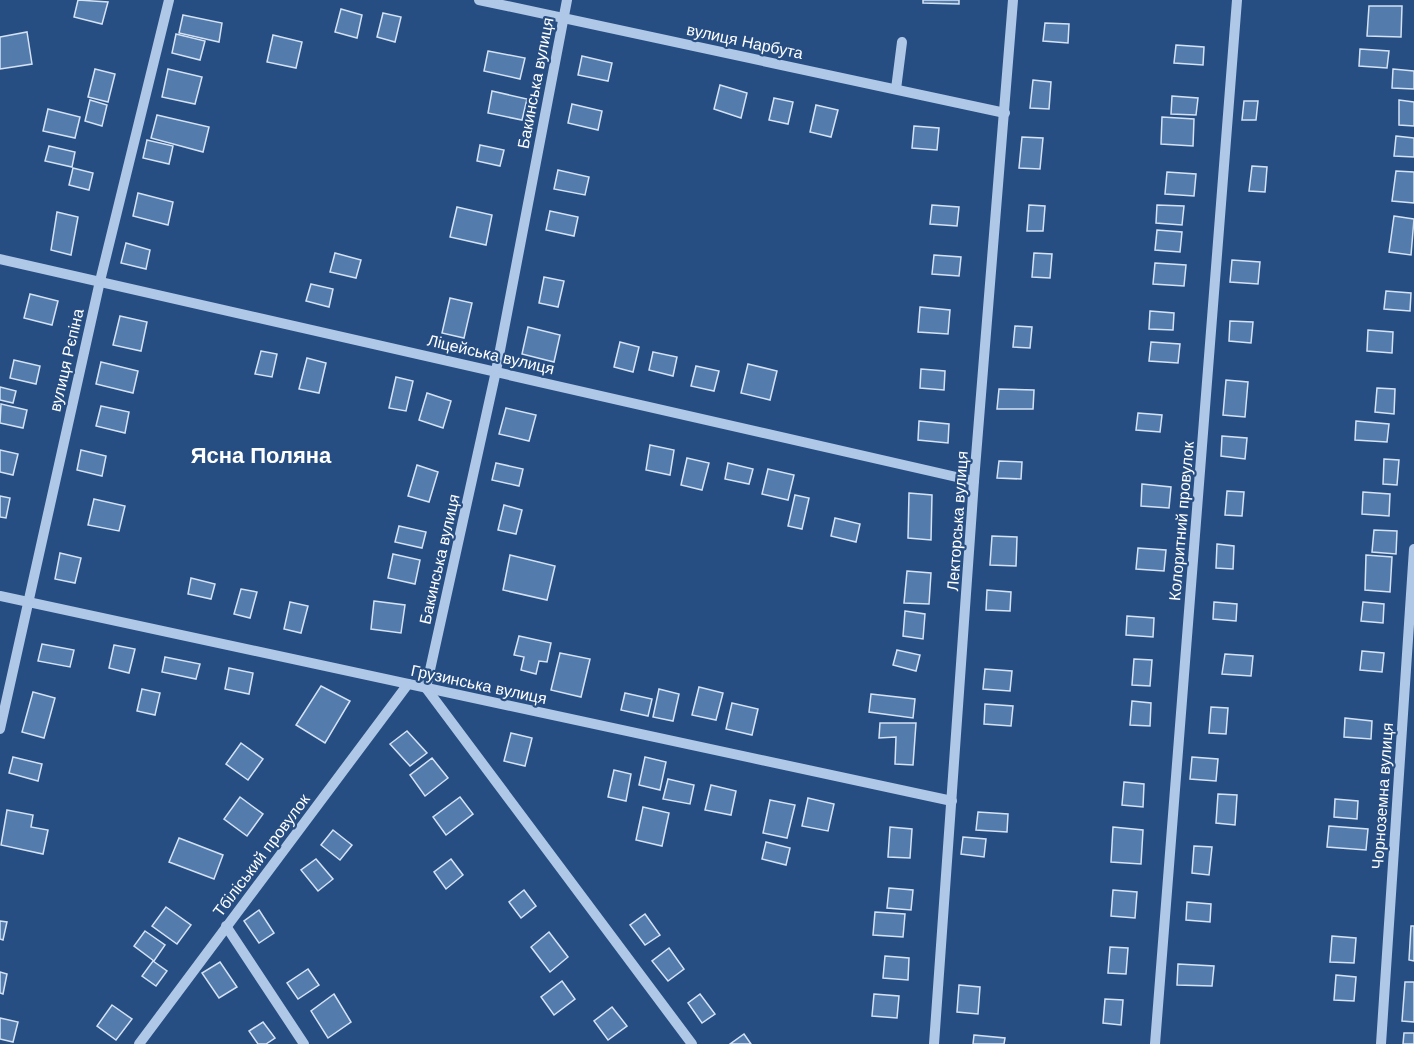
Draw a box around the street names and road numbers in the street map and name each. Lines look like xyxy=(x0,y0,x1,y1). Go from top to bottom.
street label: Бакинська вулиця xyxy=(514,16,557,150)
street label: вулиця Нарбута xyxy=(685,21,805,62)
street label: вулиця Рєпіна xyxy=(46,307,87,413)
street label: Ліцейська вулиця xyxy=(426,332,556,377)
street label: Колоритний провулок xyxy=(1166,439,1197,602)
street label: Лекторська вулиця xyxy=(944,450,971,592)
street label: Бакинська вулиця xyxy=(416,492,463,626)
street label: Грузинська вулиця xyxy=(409,662,548,707)
street label: Чорноземна вулиця xyxy=(1369,722,1396,870)
street label: Тбіліський провулок xyxy=(210,790,314,920)

